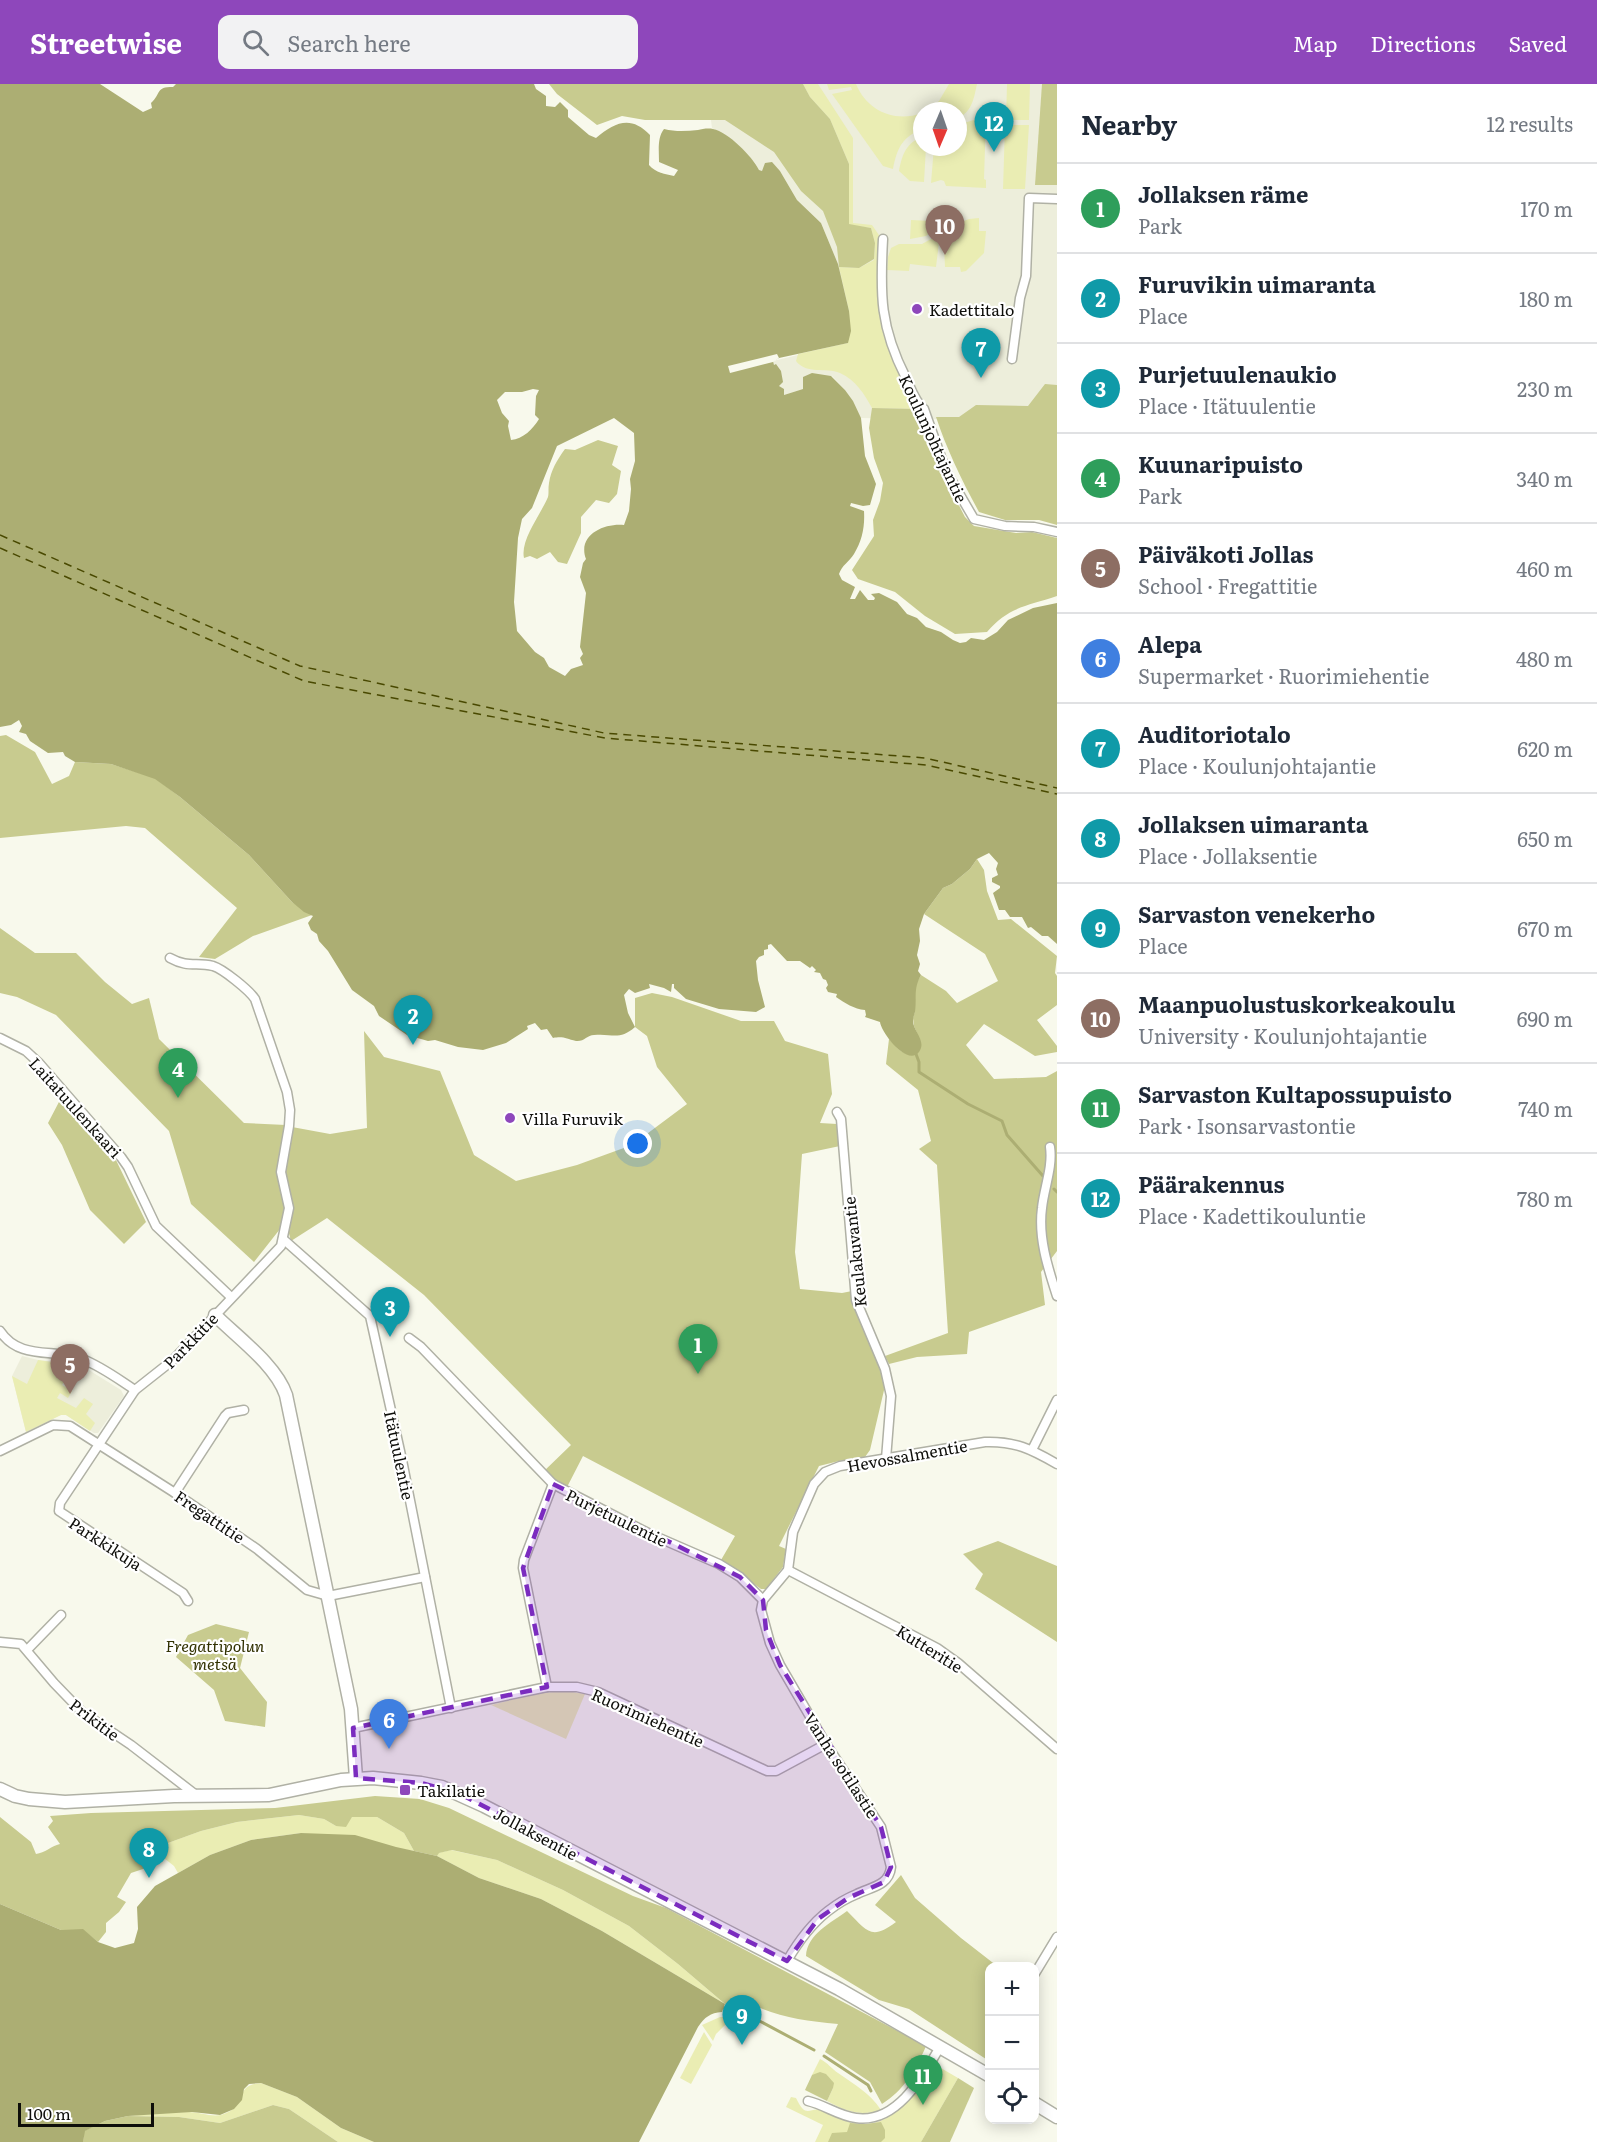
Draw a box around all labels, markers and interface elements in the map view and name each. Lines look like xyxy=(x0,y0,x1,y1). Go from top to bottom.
search box xyxy=(218,15,638,69)
text: Streetwise xyxy=(30,21,182,63)
icon: search xyxy=(239,26,272,59)
text: Search here xyxy=(287,26,411,59)
text: Map xyxy=(1293,27,1338,58)
text: Directions xyxy=(1371,27,1476,58)
text: Saved xyxy=(1509,27,1567,58)
north arrow xyxy=(913,102,967,156)
pin: 12 xyxy=(974,103,1014,152)
text: Nearby xyxy=(1081,104,1177,143)
text: 12 results xyxy=(1487,108,1573,138)
text: Jollaksen räme xyxy=(1138,177,1309,210)
text: 1 xyxy=(1096,193,1105,223)
text: 170 m xyxy=(1520,193,1573,223)
pin: 10 xyxy=(926,206,964,255)
text: Park xyxy=(1138,210,1182,240)
text: Furuvikin uimaranta xyxy=(1138,267,1376,300)
text: 2 xyxy=(1095,283,1106,313)
text: 180 m xyxy=(1519,283,1573,313)
place label: Kadettitalo xyxy=(929,297,1014,321)
text: Place xyxy=(1138,300,1188,330)
marker: Kadettitalo xyxy=(910,302,924,316)
pin: 7 xyxy=(962,328,1000,378)
text: Purjetuulenaukio xyxy=(1138,357,1337,390)
street label: Koulunjohtajantie xyxy=(894,370,974,506)
text: 3 xyxy=(1095,373,1106,403)
text: 230 m xyxy=(1517,373,1573,403)
text: Place · Itätuulentie xyxy=(1138,390,1316,420)
text: Kuunaripuisto xyxy=(1138,447,1303,480)
text: 4 xyxy=(1094,463,1107,493)
text: 340 m xyxy=(1516,463,1573,493)
text: Park xyxy=(1138,480,1182,510)
text: Päiväkoti Jollas xyxy=(1138,537,1314,570)
text: 5 xyxy=(1095,553,1106,583)
text: 460 m xyxy=(1516,553,1573,583)
text: School · Fregattitie xyxy=(1138,570,1317,600)
text: Alepa xyxy=(1138,627,1202,660)
text: 6 xyxy=(1095,643,1106,673)
text: 480 m xyxy=(1516,643,1573,673)
text: Supermarket · Ruorimiehentie xyxy=(1138,660,1429,690)
text: Auditoriotalo xyxy=(1138,717,1291,750)
text: 7 xyxy=(1095,733,1106,763)
text: 620 m xyxy=(1517,733,1573,763)
text: Place · Koulunjohtajantie xyxy=(1138,750,1376,780)
text: Jollaksen uimaranta xyxy=(1138,807,1368,840)
text: 8 xyxy=(1095,823,1106,853)
text: 650 m xyxy=(1517,823,1573,853)
text: Place · Jollaksentie xyxy=(1138,840,1317,870)
text: Sarvaston venekerho xyxy=(1138,897,1375,930)
text: 9 xyxy=(1095,913,1106,943)
text: 670 m xyxy=(1517,913,1573,943)
text: Place xyxy=(1138,930,1188,960)
text: Maanpuolustuskorkeakoulu xyxy=(1138,987,1456,1020)
pin: 2 xyxy=(394,996,432,1045)
text: 10 xyxy=(1090,1003,1111,1033)
text: 690 m xyxy=(1517,1003,1573,1033)
text: University · Koulunjohtajantie xyxy=(1138,1020,1427,1050)
pin: 4 xyxy=(158,1048,198,1098)
street label: Laitatuulenkaari xyxy=(24,1051,128,1163)
text: Sarvaston Kultapossupuisto xyxy=(1138,1077,1452,1110)
text: 11 xyxy=(1092,1093,1109,1123)
text: 740 m xyxy=(1518,1093,1573,1123)
place label: Villa Furuvik xyxy=(522,1106,623,1130)
text: Park · Isonsarvastontie xyxy=(1138,1110,1356,1140)
marker: Villa Furuvik xyxy=(503,1111,517,1125)
your location xyxy=(623,1129,652,1158)
text: Päärakennus xyxy=(1138,1167,1285,1200)
text: 12 xyxy=(1091,1183,1110,1213)
text: 780 m xyxy=(1517,1183,1573,1213)
street label: Keulakuvantie xyxy=(836,1195,872,1309)
text: Place · Kadettikouluntie xyxy=(1138,1200,1366,1230)
pin: 3 xyxy=(370,1288,410,1337)
street label: Parkkitie xyxy=(157,1307,223,1373)
pin: 1 xyxy=(678,1324,718,1374)
pin: 5 xyxy=(50,1344,90,1394)
street label: Itätuulentie xyxy=(379,1408,421,1502)
street label: Hevossalmentie xyxy=(845,1433,969,1477)
street label: Purjetuulentie xyxy=(562,1482,672,1552)
street label: Fregattitie xyxy=(170,1484,250,1548)
street label: Parkkikuja xyxy=(65,1510,148,1576)
street label: Kutteritie xyxy=(892,1618,968,1678)
park label: Fregattipolun metsä xyxy=(166,1633,265,1675)
street label: Ruorimiehentie xyxy=(588,1681,708,1753)
street label: Prikitie xyxy=(65,1692,125,1746)
pin: 6 xyxy=(370,1700,408,1749)
street label: Vanha sotilastie xyxy=(799,1708,885,1822)
place label: Takilatie xyxy=(417,1778,485,1802)
marker: Takilatie xyxy=(398,1783,412,1797)
street label: Jollaksentie xyxy=(490,1801,582,1865)
pin: 8 xyxy=(130,1828,168,1878)
map controls xyxy=(985,1962,1039,2124)
button: + xyxy=(985,1962,1039,2016)
pin: 9 xyxy=(722,1996,762,2045)
button: − xyxy=(985,2016,1039,2070)
pin: 11 xyxy=(904,2056,942,2105)
button: locate xyxy=(985,2070,1039,2124)
scale bar xyxy=(18,2100,154,2128)
text: 100 m xyxy=(27,2101,71,2125)

